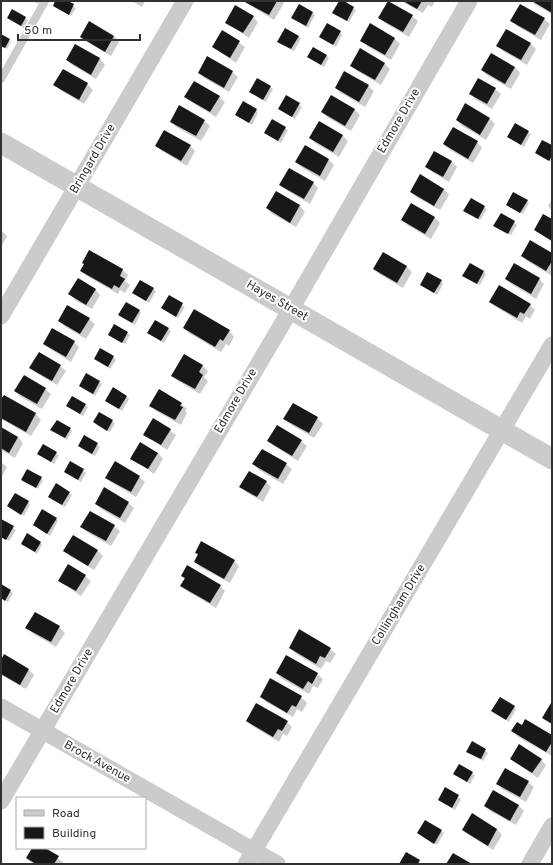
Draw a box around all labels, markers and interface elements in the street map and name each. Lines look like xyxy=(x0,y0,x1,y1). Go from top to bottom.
scale bar xyxy=(18,16,140,42)
text: 50 m xyxy=(24,23,52,39)
street label: Edmore Drive xyxy=(374,86,424,156)
street label: Bringard Drive xyxy=(67,121,119,197)
street label: Hayes Street xyxy=(243,277,311,325)
street label: Edmore Drive xyxy=(211,366,261,436)
street label: Collingham Drive xyxy=(368,561,430,649)
street label: Edmore Drive xyxy=(47,646,97,716)
street label: Brock Avenue xyxy=(61,737,133,787)
legend xyxy=(16,797,146,849)
text: Road xyxy=(52,806,80,822)
text: Building xyxy=(52,826,96,842)

